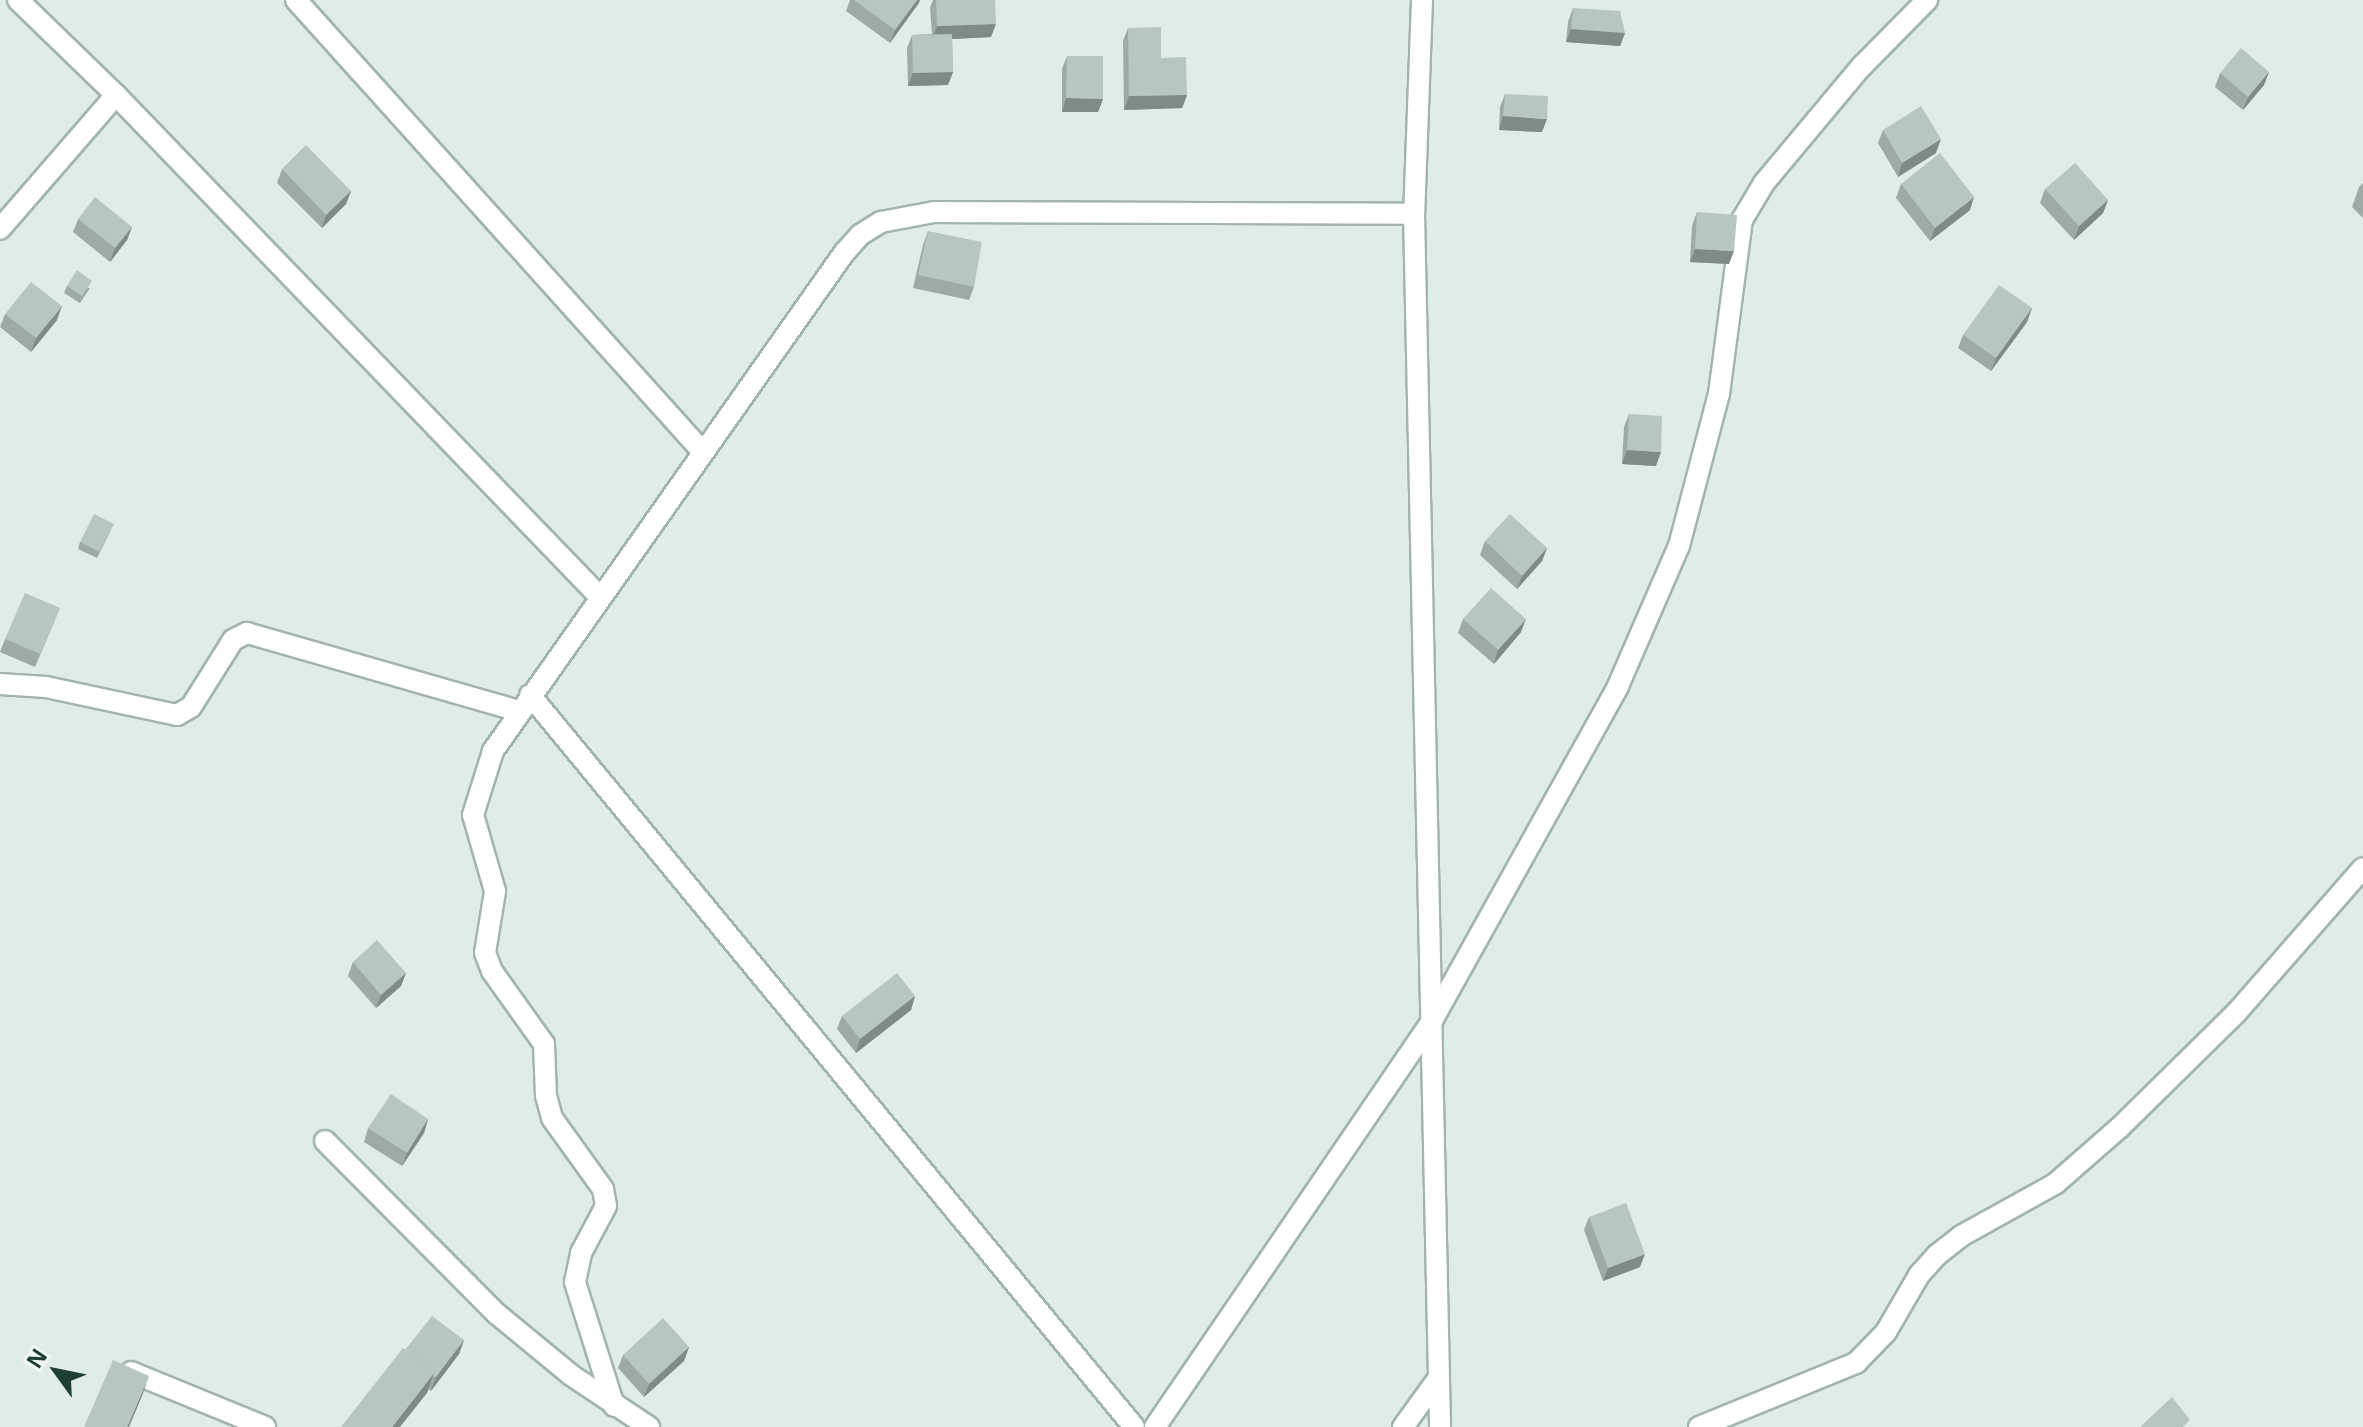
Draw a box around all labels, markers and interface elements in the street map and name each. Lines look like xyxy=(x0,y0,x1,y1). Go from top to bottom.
north arrow xyxy=(16,1331,96,1411)
text: N xyxy=(18,1342,53,1374)

